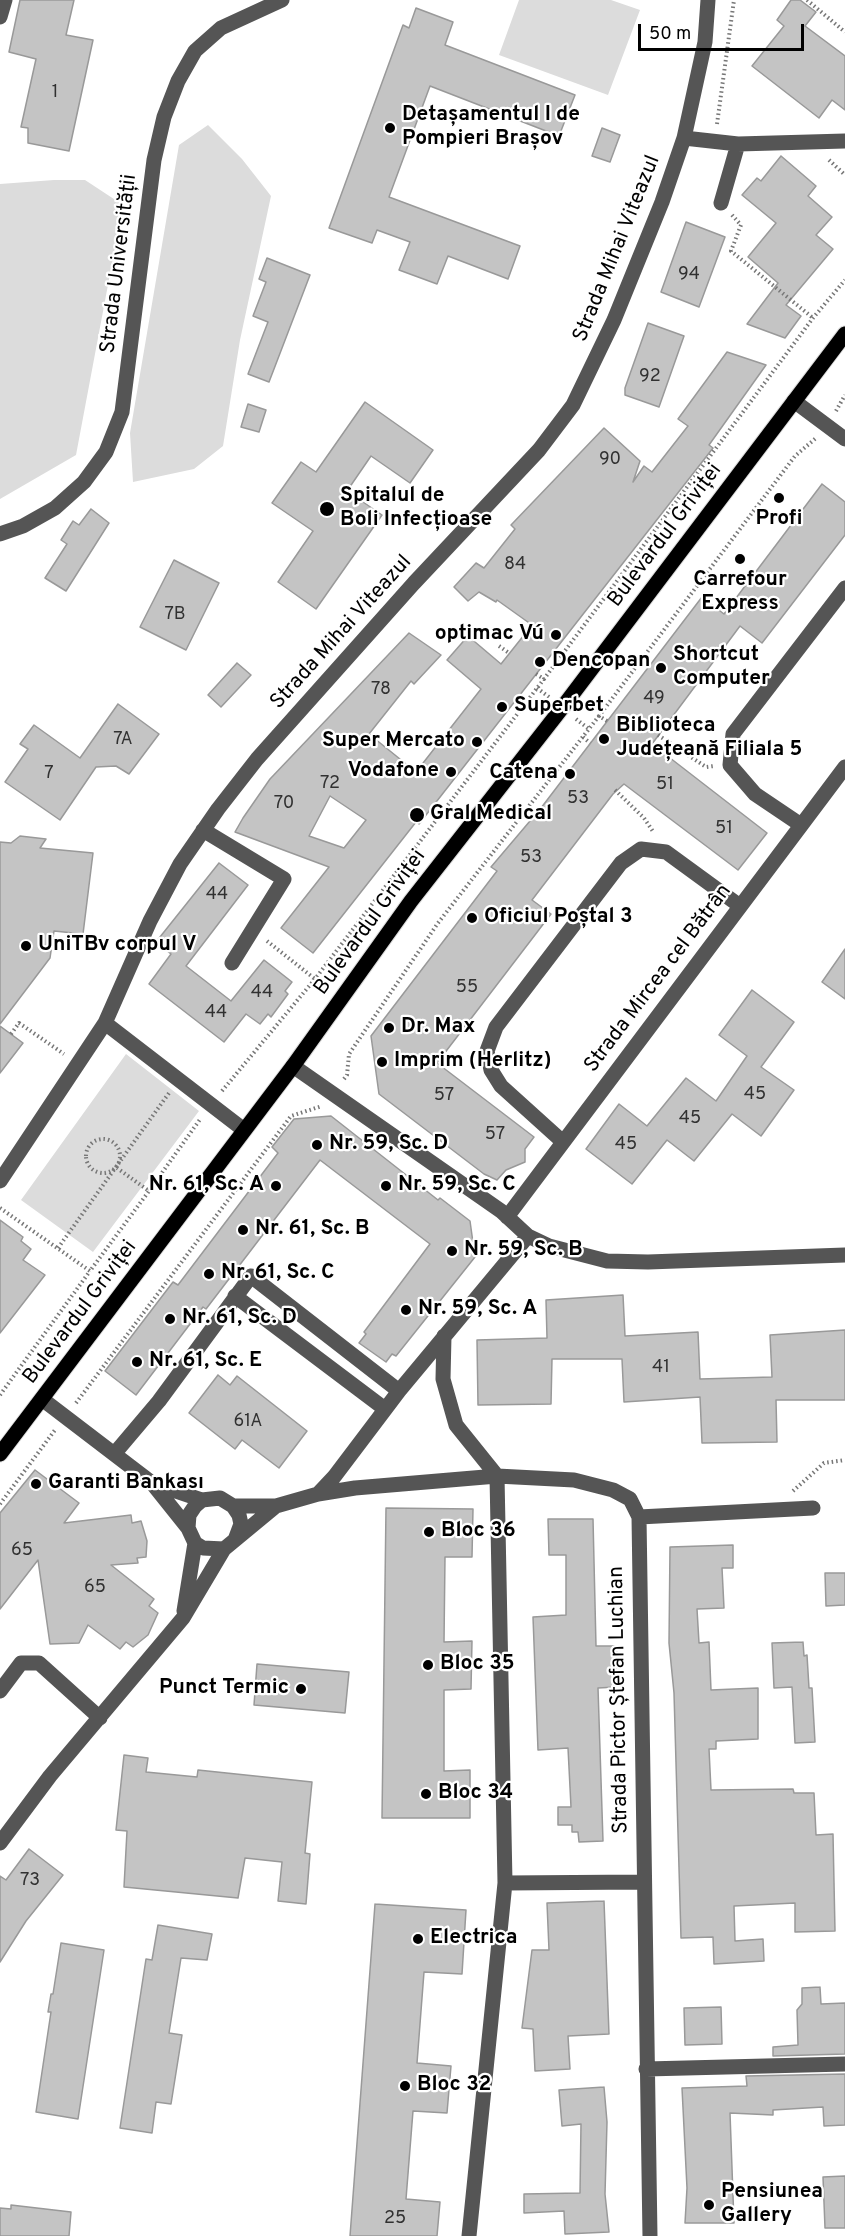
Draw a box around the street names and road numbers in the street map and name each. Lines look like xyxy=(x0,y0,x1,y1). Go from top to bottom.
street label: Strada Mihai Viteazul xyxy=(569,152,667,346)
street label: Strada Universității xyxy=(97,173,143,355)
street label: Bulevardul Griviței xyxy=(604,459,728,613)
street label: Strada Mihai Viteazul xyxy=(266,551,418,715)
street label: Bulevardul Griviței xyxy=(310,845,432,1001)
street label: Strada Mircea cel Bătrân xyxy=(580,880,738,1078)
street label: Bulevardul Griviței xyxy=(19,1236,143,1390)
street label: Strada Pictor Ștefan Luchian xyxy=(605,1566,635,1834)

